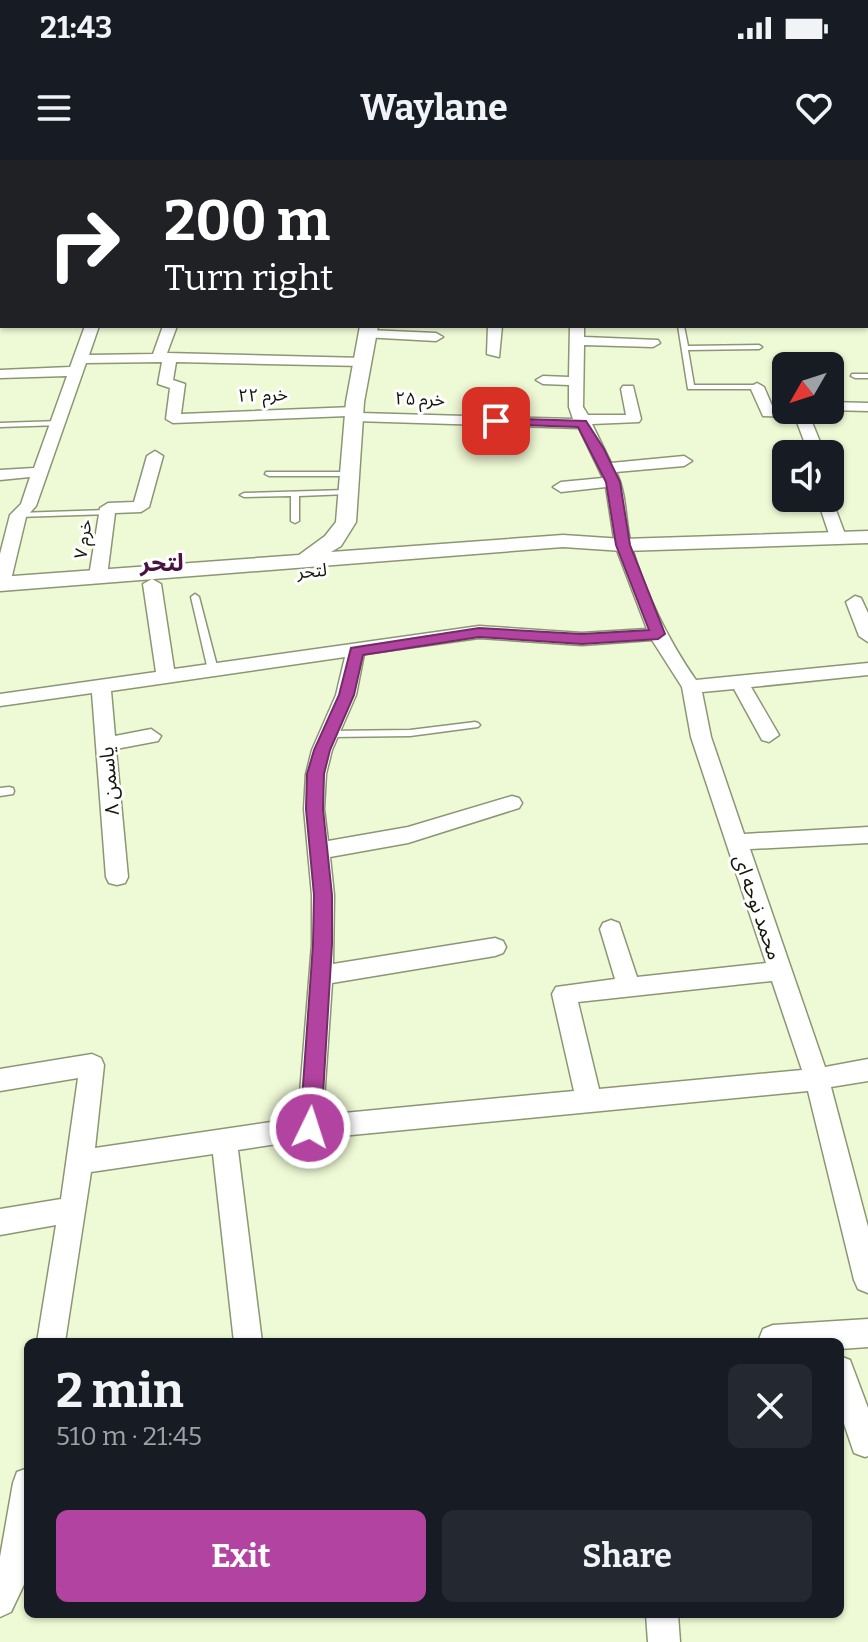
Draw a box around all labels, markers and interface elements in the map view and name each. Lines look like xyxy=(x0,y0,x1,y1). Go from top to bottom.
text: 21:43 xyxy=(40,10,112,46)
icon: menu xyxy=(32,86,76,130)
text: Waylane xyxy=(360,86,508,130)
icon: heart xyxy=(792,86,836,130)
text: 200 m xyxy=(164,188,330,255)
icon: right xyxy=(32,192,136,296)
text: Turn right xyxy=(164,256,333,300)
north arrow xyxy=(772,352,844,424)
map controls xyxy=(772,352,844,512)
street label: خرم ۲۲ xyxy=(238,383,288,410)
street label: خرم ۲۵ xyxy=(395,387,445,414)
pin xyxy=(462,387,530,455)
icon: arrive xyxy=(474,399,518,443)
button: sound xyxy=(772,440,844,512)
street label: خرم ۷ xyxy=(69,518,100,561)
district label: لتحر xyxy=(139,549,184,577)
street label: لتحر xyxy=(295,559,328,583)
street label: یاسمن ۸ xyxy=(94,746,124,816)
street label: محمد نوحه ای xyxy=(729,851,787,963)
position arrow xyxy=(268,1086,352,1170)
text: 2 min xyxy=(56,1362,184,1420)
button: close xyxy=(728,1364,812,1448)
text: 510 m · 21:45 xyxy=(56,1421,202,1452)
button: Exit xyxy=(56,1510,426,1602)
button: Share xyxy=(442,1510,812,1602)

